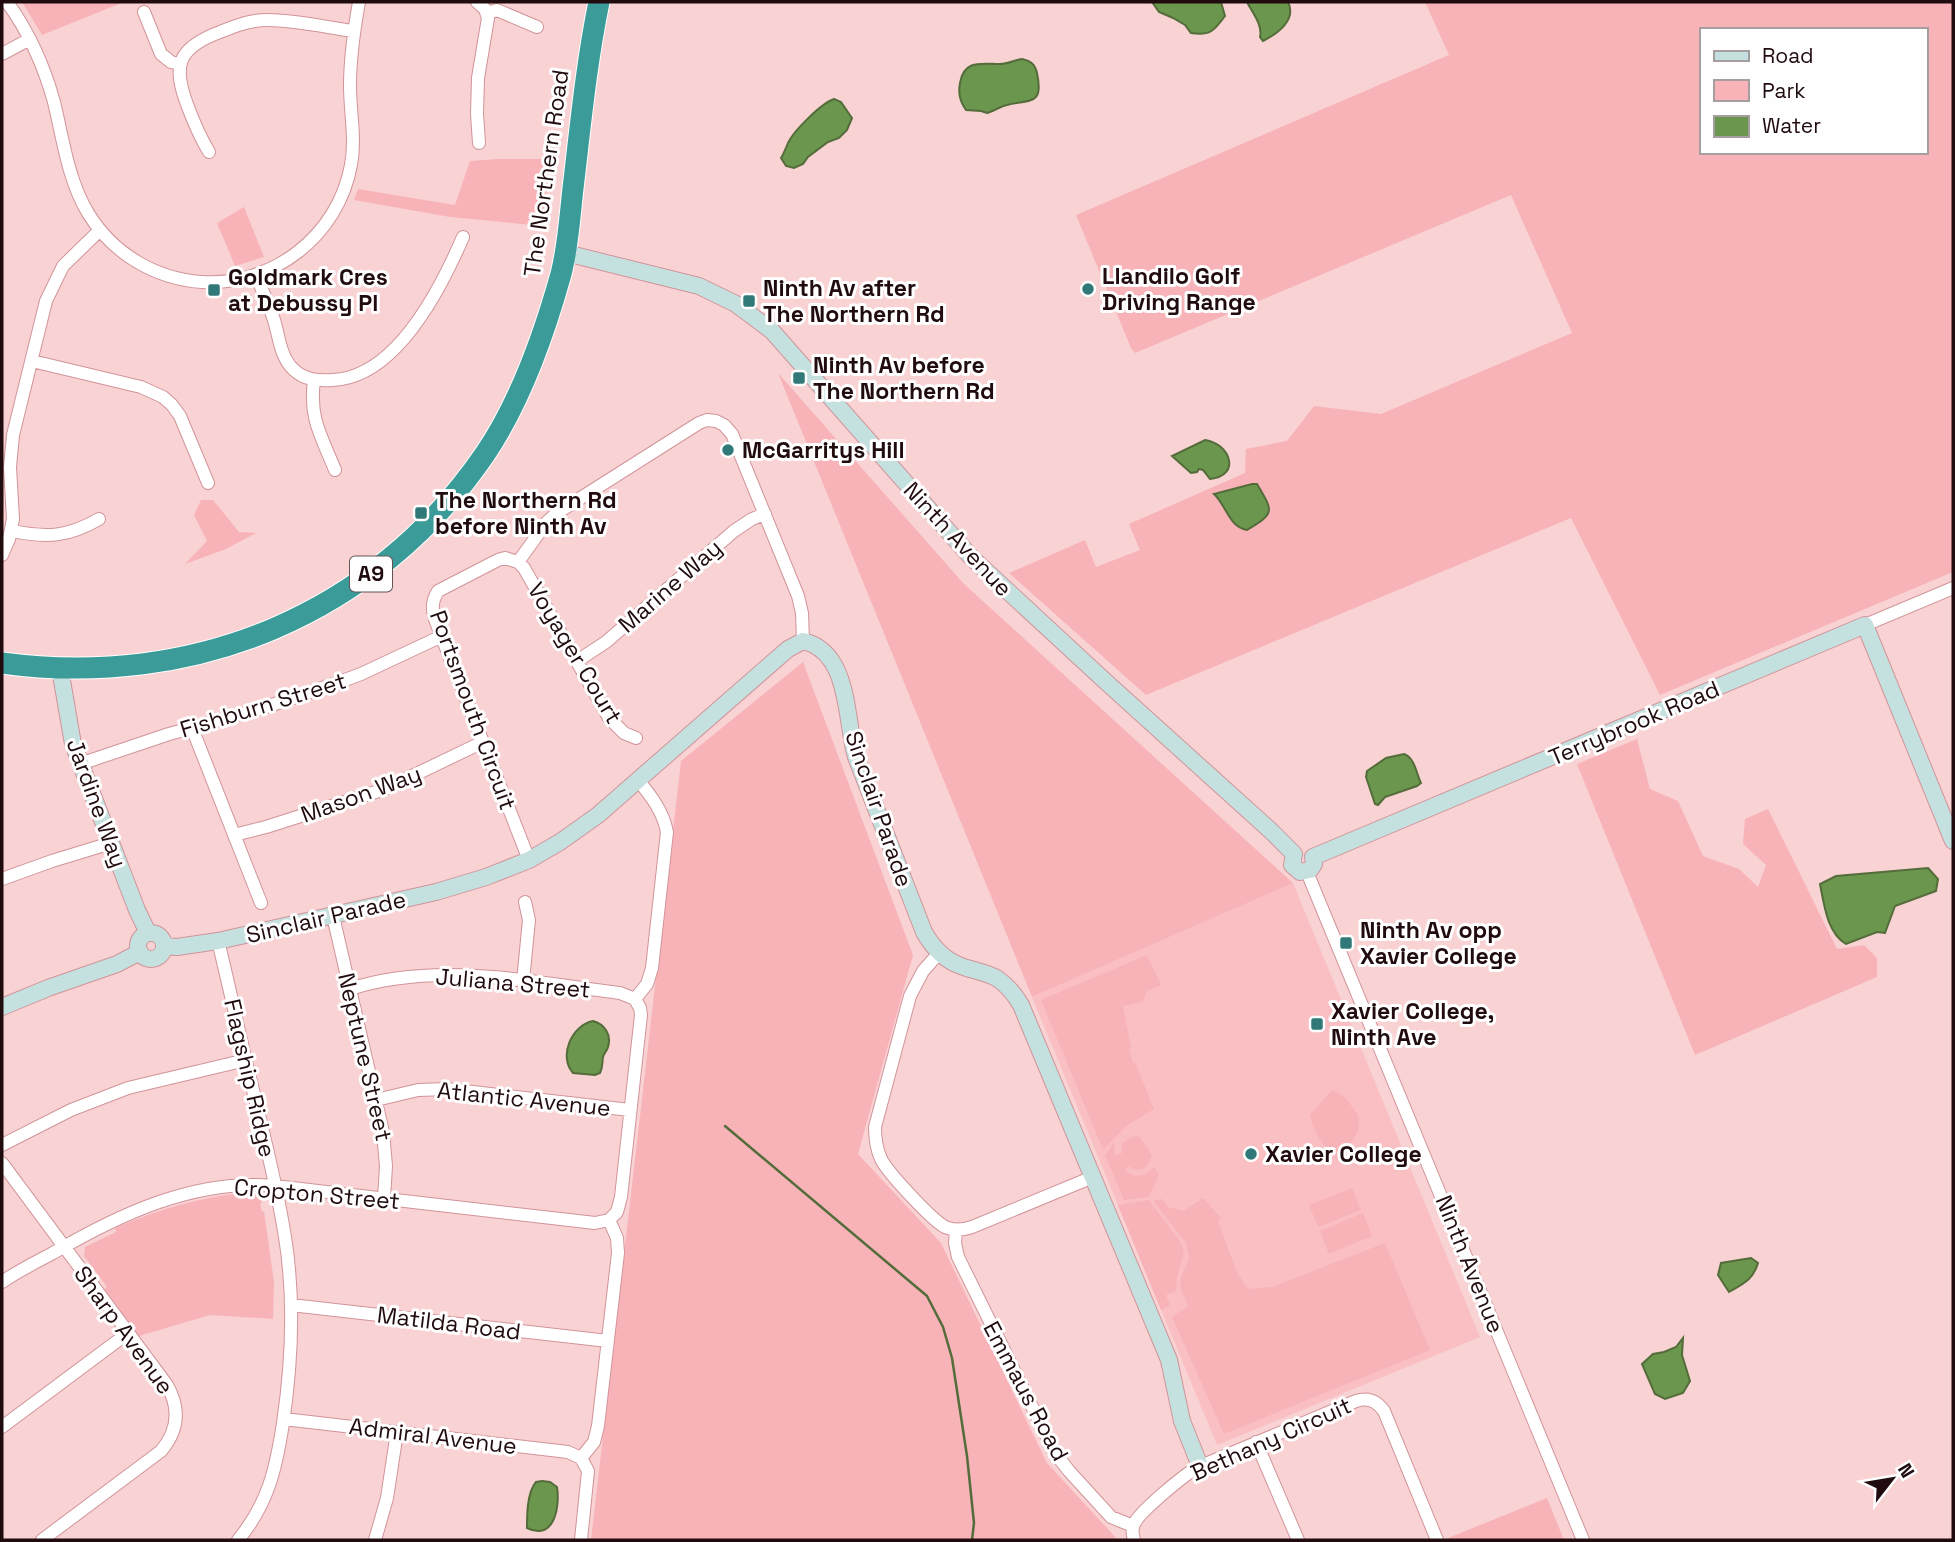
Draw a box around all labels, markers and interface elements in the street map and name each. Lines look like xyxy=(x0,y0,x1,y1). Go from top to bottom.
legend xyxy=(1700,28,1927,154)
text: Road xyxy=(1762,42,1814,69)
street label: The Northern Road xyxy=(517,68,575,278)
text: Park xyxy=(1762,77,1806,104)
text: Water xyxy=(1762,112,1821,139)
place label: Llandilo Golf Driving Range xyxy=(1102,261,1256,317)
place label: Goldmark Cres at Debussy Pl xyxy=(228,262,388,318)
place label: Ninth Av after The Northern Rd xyxy=(763,273,945,329)
marker: Llandilo Golf Driving Range xyxy=(1080,281,1096,297)
marker: Goldmark Cres at Debussy Pl xyxy=(206,282,222,298)
marker: Ninth Av after The Northern Rd xyxy=(741,293,757,309)
place label: Ninth Av before The Northern Rd xyxy=(813,350,995,406)
marker: Ninth Av before The Northern Rd xyxy=(791,370,807,386)
place label: McGarritys Hill xyxy=(742,435,905,465)
marker: McGarritys Hill xyxy=(720,442,736,458)
street label: Ninth Avenue xyxy=(897,475,1019,603)
place label: The Northern Rd before Ninth Av xyxy=(435,485,617,541)
marker: The Northern Rd before Ninth Av xyxy=(413,505,429,521)
street label: Marine Way xyxy=(612,533,728,639)
road number: A9 xyxy=(350,556,392,592)
street label: Voyager Court xyxy=(521,577,629,729)
street label: Portsmouth Circuit xyxy=(423,606,523,814)
street label: Fishburn Street xyxy=(176,665,350,745)
street label: Terrybrook Road xyxy=(1544,674,1724,772)
street label: Sinclair Parade xyxy=(838,727,920,891)
street label: Jardine Way xyxy=(60,734,134,872)
street label: Mason Way xyxy=(297,758,425,830)
street label: Sinclair Parade xyxy=(243,884,409,950)
place label: Ninth Av opp Xavier College xyxy=(1360,915,1517,971)
marker: Ninth Av opp Xavier College xyxy=(1338,935,1354,951)
street label: Juliana Street xyxy=(434,961,592,1005)
street label: Neptune Street xyxy=(331,970,399,1144)
street label: Flagship Ridge xyxy=(217,996,283,1160)
place label: Xavier College, Ninth Ave xyxy=(1331,996,1494,1052)
marker: Xavier College, Ninth Ave xyxy=(1309,1016,1325,1032)
street label: Atlantic Avenue xyxy=(436,1075,612,1123)
place label: Xavier College xyxy=(1265,1139,1422,1169)
marker: Xavier College xyxy=(1243,1146,1259,1162)
street label: Cropton Street xyxy=(233,1172,401,1216)
street label: Ninth Avenue xyxy=(1429,1191,1511,1337)
street label: Sharp Avenue xyxy=(67,1260,181,1400)
street label: Matilda Road xyxy=(375,1299,523,1347)
street label: Emmaus Road xyxy=(977,1316,1075,1466)
street label: Bethany Circuit xyxy=(1186,1390,1356,1488)
street label: Admiral Avenue xyxy=(347,1411,519,1461)
north arrow xyxy=(1857,1444,1927,1514)
text: N xyxy=(1892,1459,1920,1482)

